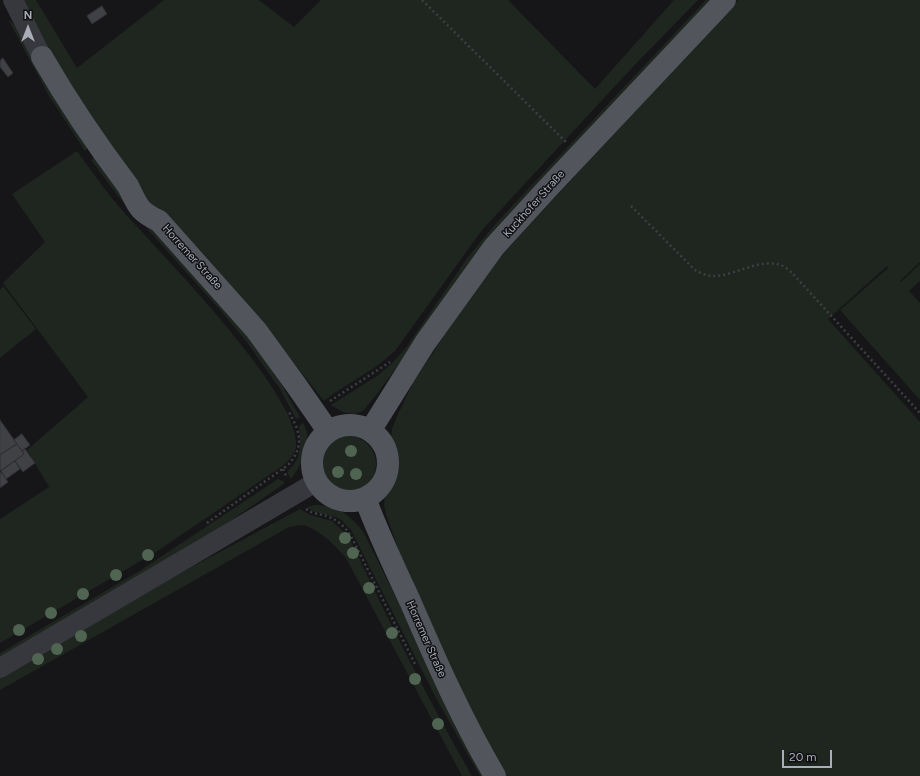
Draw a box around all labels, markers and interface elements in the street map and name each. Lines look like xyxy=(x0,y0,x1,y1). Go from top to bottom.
north arrow xyxy=(8,8,48,48)
text: N xyxy=(24,9,32,22)
street label: Kuckhofer Straße xyxy=(500,168,568,240)
street label: Horremer Straße xyxy=(160,222,224,292)
street label: Horremer Straße xyxy=(403,599,449,679)
scale bar xyxy=(784,742,834,768)
text: 20 m xyxy=(789,750,817,764)

